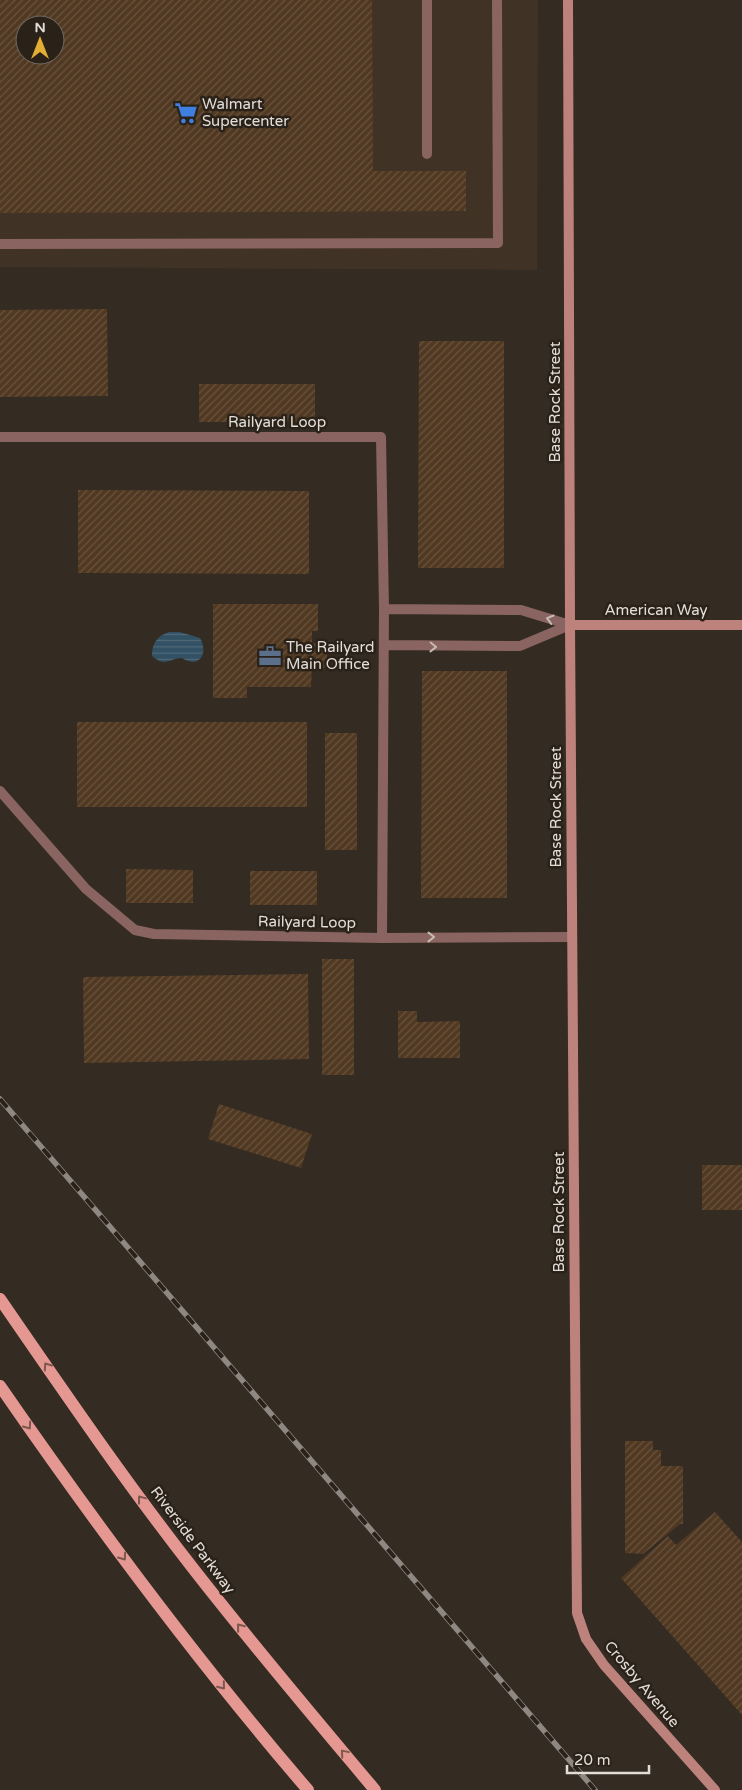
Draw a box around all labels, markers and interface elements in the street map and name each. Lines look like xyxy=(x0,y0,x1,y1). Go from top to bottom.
north arrow xyxy=(15,15,65,65)
text: N xyxy=(34,19,46,36)
place label: Walmart Supercenter xyxy=(202,95,289,130)
supermarket icon: Walmart Supercenter xyxy=(173,100,199,126)
street label: Base Rock Street xyxy=(546,341,564,463)
street label: Railyard Loop xyxy=(228,413,326,431)
street label: American Way xyxy=(604,601,708,619)
one-way arrow xyxy=(545,614,554,625)
place label: The Railyard Main Office xyxy=(286,638,375,673)
one-way arrow xyxy=(430,642,437,652)
office icon: The Railyard Main Office xyxy=(257,643,283,669)
street label: Base Rock Street xyxy=(547,746,565,868)
street label: Railyard Loop xyxy=(258,912,356,932)
one-way arrow xyxy=(427,932,435,943)
street label: Base Rock Street xyxy=(550,1151,568,1273)
one-way arrow xyxy=(44,1363,53,1372)
one-way arrow xyxy=(22,1420,31,1429)
street label: Riverside Parkway xyxy=(147,1483,239,1597)
one-way arrow xyxy=(138,1495,147,1505)
one-way arrow xyxy=(117,1551,126,1561)
one-way arrow xyxy=(237,1624,246,1633)
street label: Crosby Avenue xyxy=(601,1637,683,1731)
one-way arrow xyxy=(216,1681,225,1690)
scale bar xyxy=(567,1742,650,1774)
one-way arrow xyxy=(340,1749,349,1758)
text: 20 m xyxy=(574,1751,611,1769)

